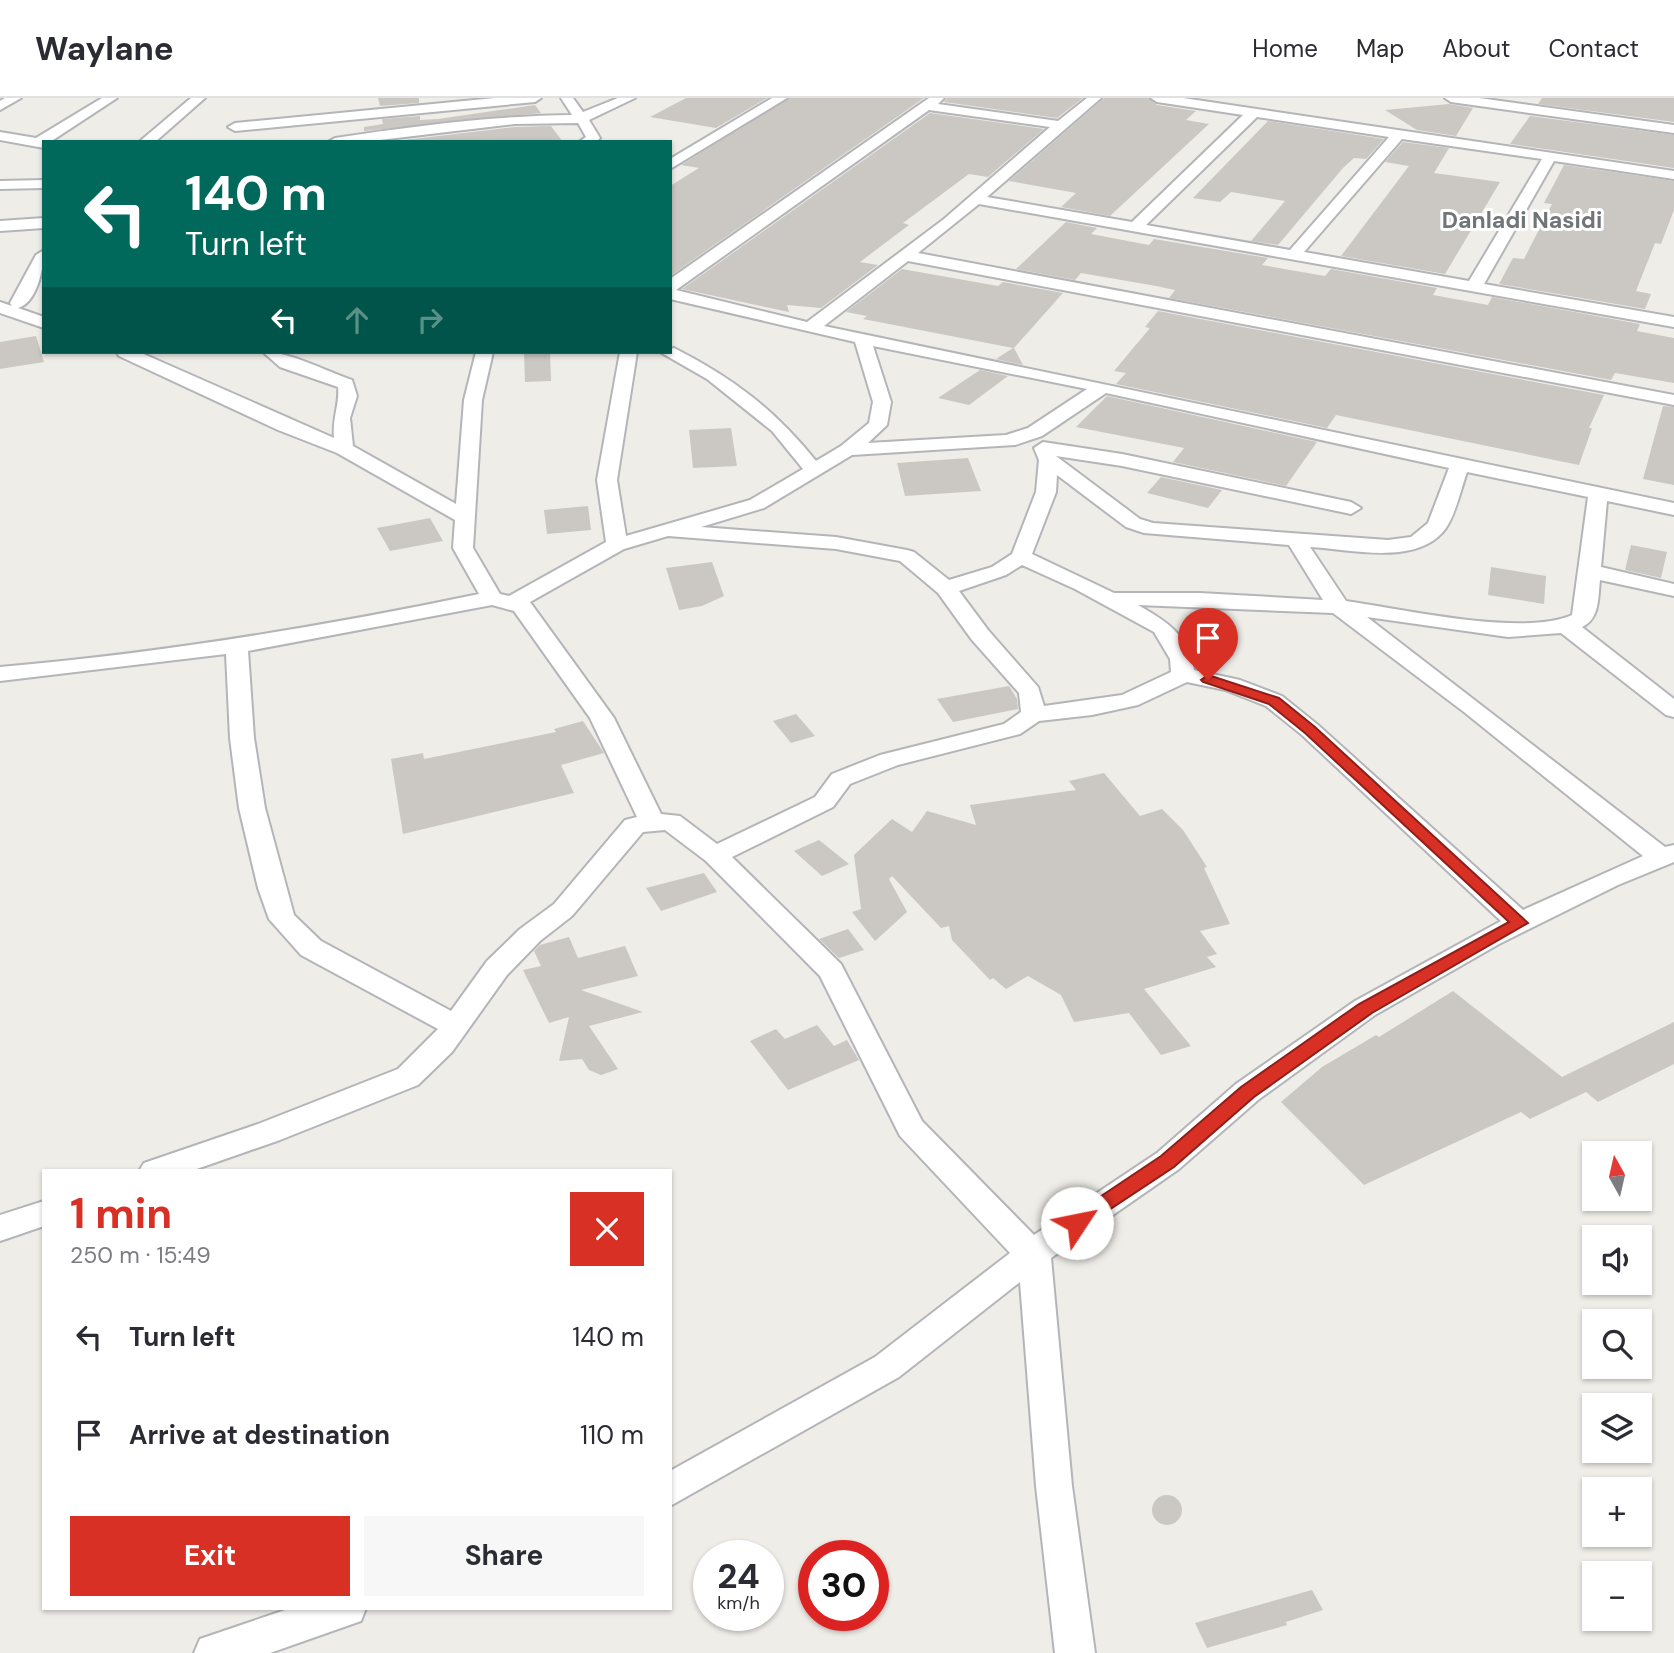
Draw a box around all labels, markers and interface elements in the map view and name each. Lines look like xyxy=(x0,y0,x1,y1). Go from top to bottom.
text: Waylane xyxy=(35,27,174,70)
text: Home xyxy=(1252,33,1318,64)
text: Map xyxy=(1356,33,1404,64)
text: About xyxy=(1442,33,1511,64)
text: Contact xyxy=(1549,33,1639,64)
text: 140 m xyxy=(185,161,327,225)
icon: left xyxy=(70,168,161,259)
district label: Danladi Nasidi xyxy=(1442,205,1602,235)
text: Turn left xyxy=(185,223,307,265)
icon: left xyxy=(265,301,303,339)
icon: ahead xyxy=(338,301,376,339)
icon: right xyxy=(411,301,449,339)
pin xyxy=(1178,608,1238,680)
icon: arrive xyxy=(1189,619,1227,657)
north arrow xyxy=(1582,1141,1652,1211)
map controls xyxy=(1582,1141,1652,1631)
text: 1 min xyxy=(70,1186,172,1241)
position arrow xyxy=(1040,1186,1114,1260)
button: close xyxy=(570,1192,644,1266)
button: sound xyxy=(1582,1225,1652,1295)
text: 250 m · 15:49 xyxy=(70,1240,211,1270)
button: search xyxy=(1582,1309,1652,1379)
icon: left xyxy=(70,1318,108,1356)
text: Turn left xyxy=(129,1320,236,1354)
text: 140 m xyxy=(572,1320,644,1354)
button: layers xyxy=(1582,1393,1652,1463)
icon: arrive xyxy=(70,1416,108,1454)
text: Arrive at destination xyxy=(129,1418,390,1452)
text: 110 m xyxy=(580,1418,644,1452)
button: + xyxy=(1582,1477,1652,1547)
button: Exit xyxy=(70,1516,350,1596)
button: Share xyxy=(364,1516,644,1596)
speed limit sign: 30 xyxy=(798,1540,889,1631)
text: 24 xyxy=(717,1553,760,1599)
button: − xyxy=(1582,1561,1652,1631)
text: km/h xyxy=(717,1591,760,1615)

